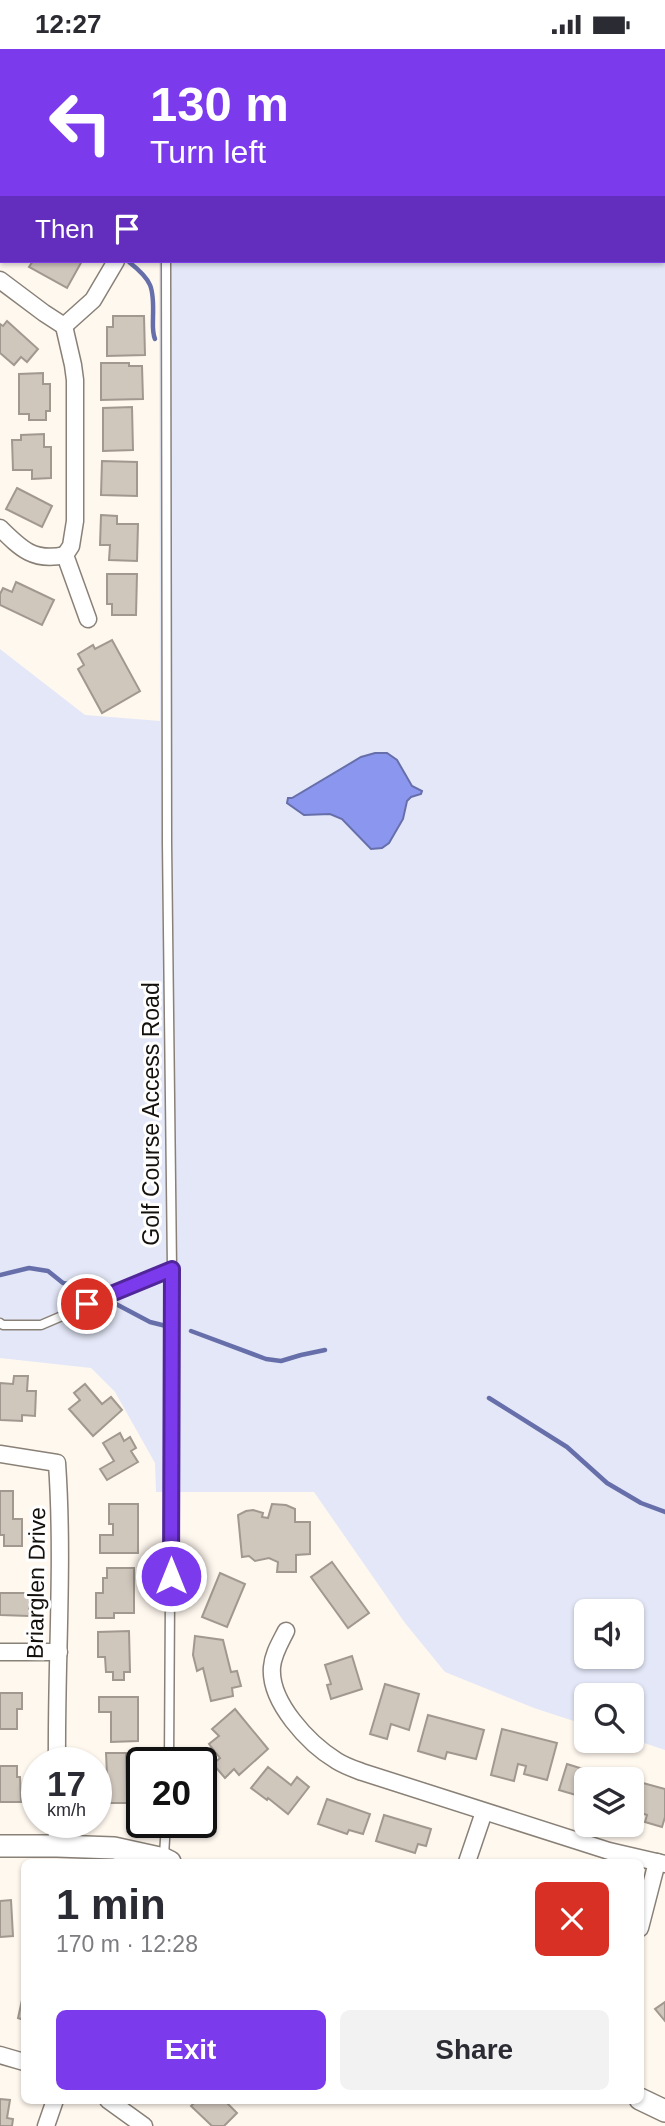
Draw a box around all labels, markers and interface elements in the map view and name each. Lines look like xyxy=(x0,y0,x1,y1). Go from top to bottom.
text: 12:27 xyxy=(35,9,102,39)
icon: left xyxy=(35,77,126,168)
text: 130 m xyxy=(150,77,289,131)
text: Turn left xyxy=(150,134,266,170)
icon: arrive xyxy=(108,210,146,248)
text: Then xyxy=(35,214,94,244)
street label: Golf Course Access Road xyxy=(138,982,164,1246)
pin xyxy=(57,1274,117,1334)
icon: arrive xyxy=(68,1285,106,1323)
street label: Briarglen Drive xyxy=(22,1507,50,1659)
position arrow xyxy=(134,1539,208,1613)
map controls xyxy=(574,1599,644,1837)
button: sound xyxy=(574,1599,644,1669)
button: search xyxy=(574,1683,644,1753)
speed limit sign: 20 xyxy=(126,1747,217,1838)
text: 17 xyxy=(47,1764,86,1803)
button: layers xyxy=(574,1767,644,1837)
text: km/h xyxy=(47,1800,86,1820)
text: 1 min xyxy=(56,1881,166,1928)
button: close xyxy=(535,1882,609,1956)
text: 170 m · 12:28 xyxy=(56,1931,198,1957)
button: Exit xyxy=(56,2010,326,2090)
button: Share xyxy=(340,2010,609,2090)

